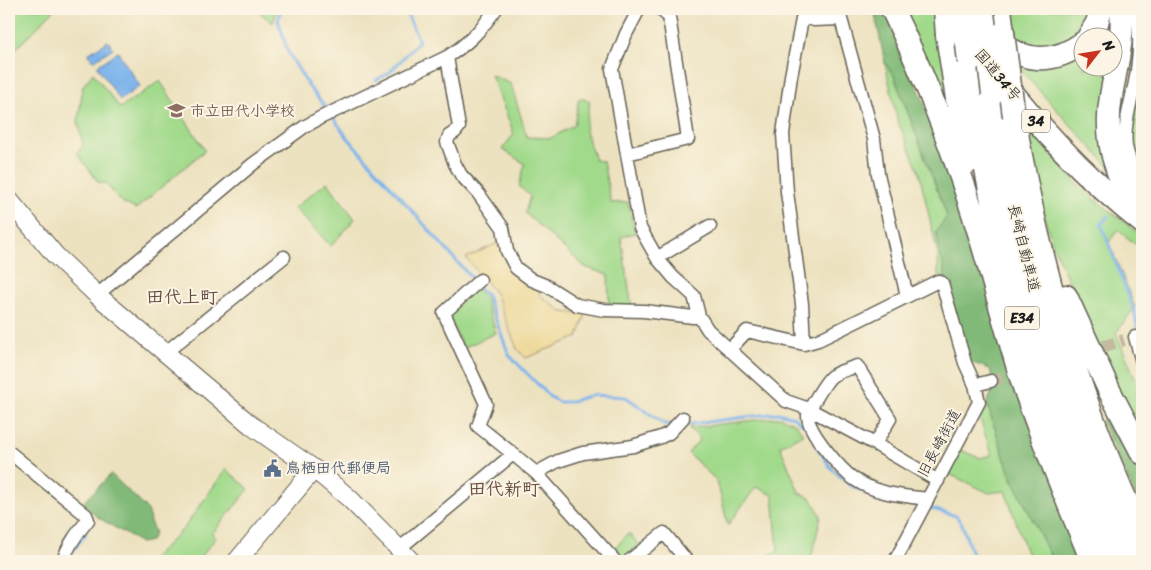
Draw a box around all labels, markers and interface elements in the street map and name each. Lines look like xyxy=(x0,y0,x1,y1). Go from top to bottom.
north arrow xyxy=(1074,28,1124,78)
text: N xyxy=(1095,34,1122,56)
street label: 国道34号 xyxy=(968,43,1028,107)
place label: 市立田代小学校 xyxy=(190,98,295,124)
school or university icon: 市立田代小学校 xyxy=(166,101,186,121)
road number: 34 xyxy=(1022,110,1050,132)
street label: 長崎自動車道 xyxy=(1000,201,1048,295)
district label: 田代上町 xyxy=(146,281,218,313)
road number: E34 xyxy=(1004,306,1040,330)
street label: 旧長崎街道 xyxy=(910,404,968,482)
place label: 鳥栖田代郵便局 xyxy=(286,455,391,481)
public building icon: 鳥栖田代郵便局 xyxy=(262,458,282,478)
district label: 田代新町 xyxy=(468,473,540,505)

